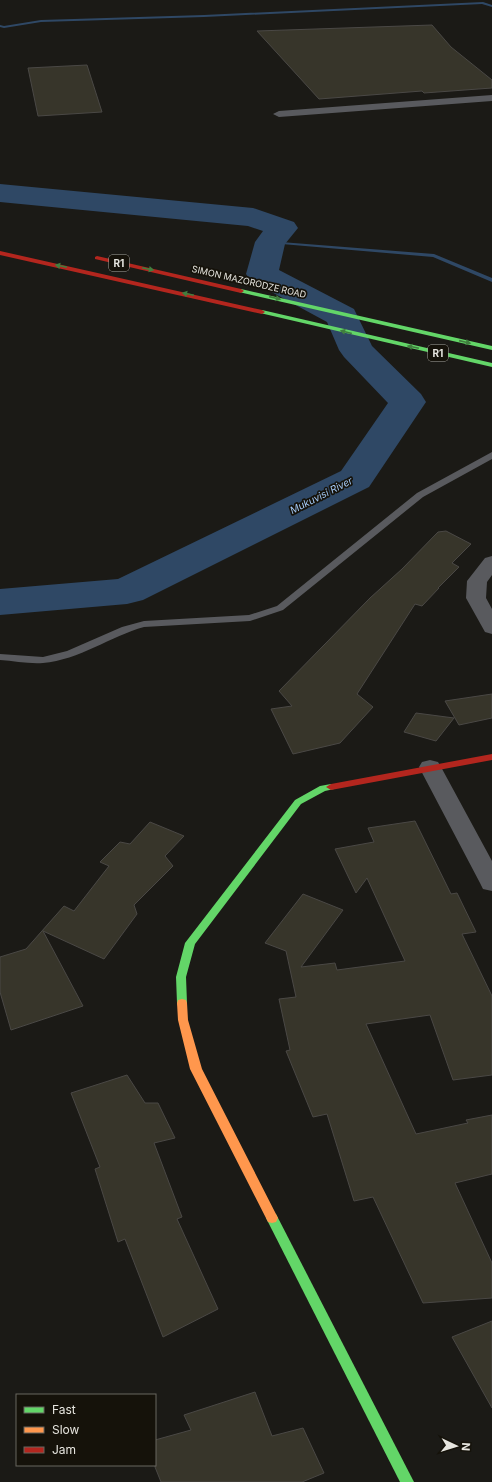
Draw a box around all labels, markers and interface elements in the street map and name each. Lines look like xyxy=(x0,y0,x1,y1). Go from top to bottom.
road number: R1 xyxy=(109,255,129,271)
one-way arrow xyxy=(54,262,67,268)
street label: SIMON MAZORODZE ROAD xyxy=(191,263,307,300)
one-way arrow xyxy=(141,267,154,273)
one-way arrow xyxy=(181,290,194,296)
one-way arrow xyxy=(269,296,282,302)
one-way arrow xyxy=(340,329,352,335)
one-way arrow xyxy=(459,339,471,345)
one-way arrow xyxy=(407,344,419,350)
road number: R1 xyxy=(428,345,448,361)
water label: Mukuvisi River xyxy=(288,474,355,516)
legend xyxy=(16,1394,156,1466)
text: Fast xyxy=(52,1402,76,1417)
text: Slow xyxy=(52,1422,80,1437)
north arrow xyxy=(436,1426,476,1466)
text: Jam xyxy=(52,1442,76,1457)
text: N xyxy=(459,1442,473,1451)

